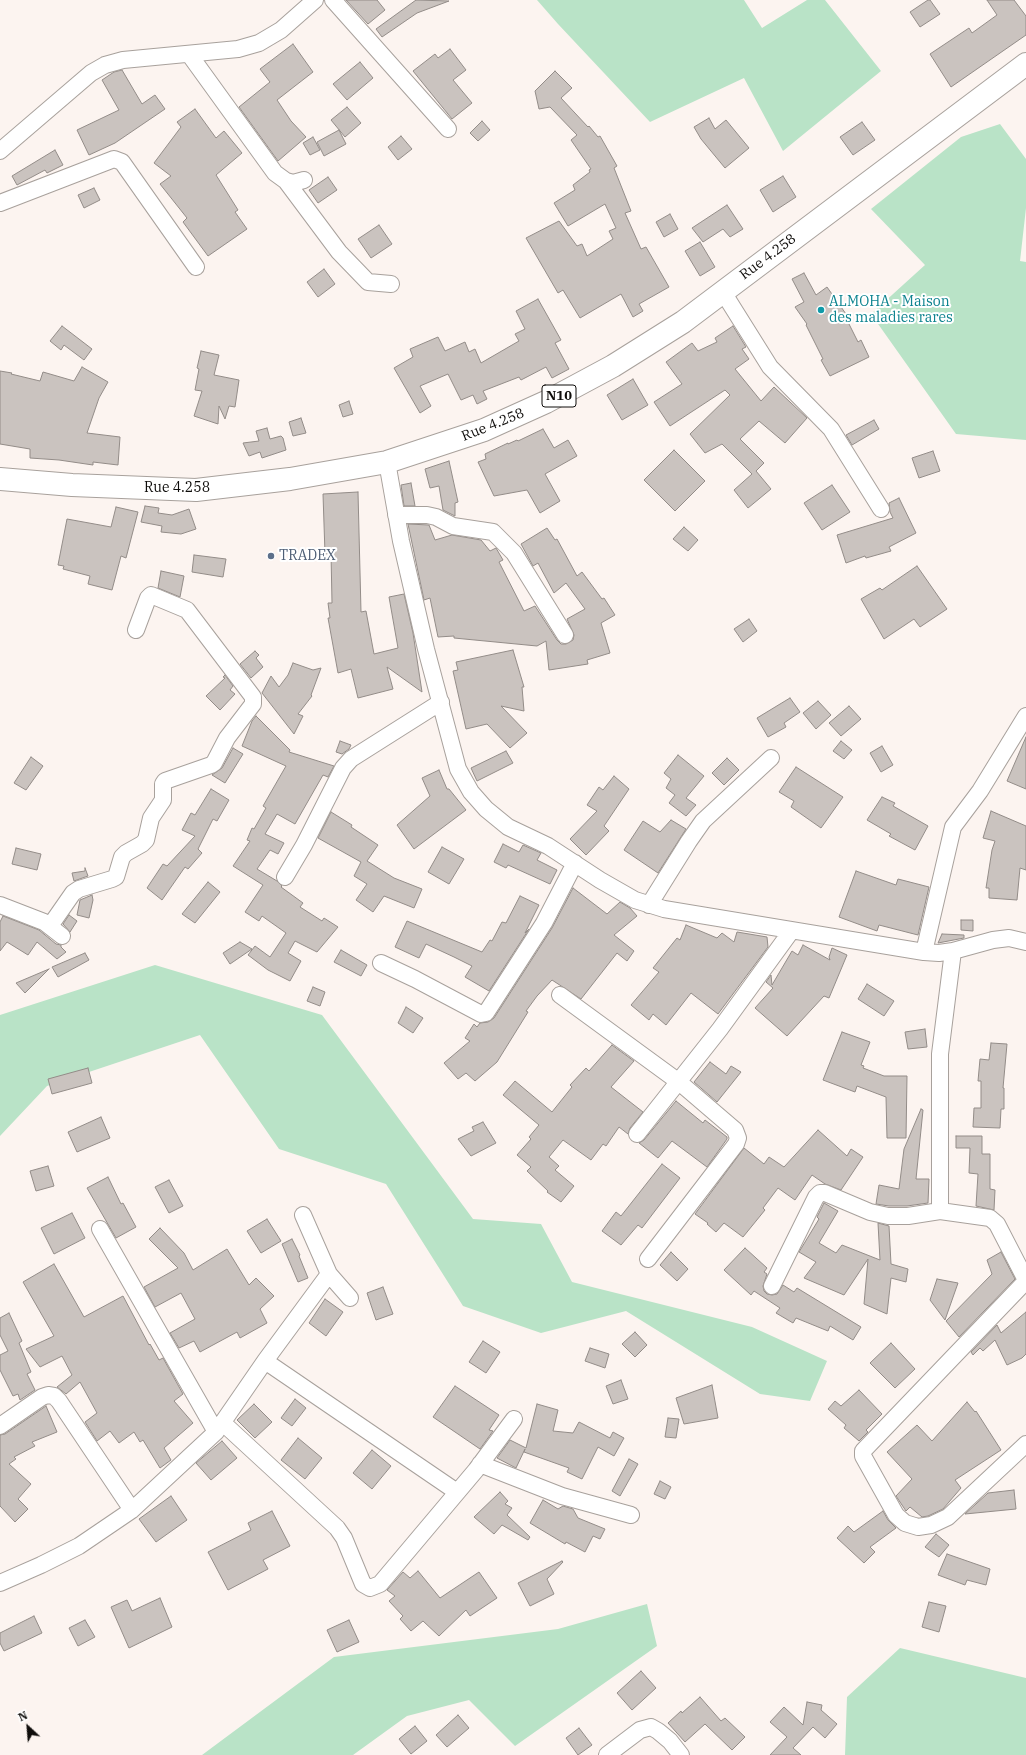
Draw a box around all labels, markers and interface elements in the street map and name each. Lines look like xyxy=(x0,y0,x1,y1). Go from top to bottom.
street label: Rue 4.258 xyxy=(737,230,799,284)
place label: ALMOHA - Maison des maladies rares xyxy=(829,294,953,326)
marker: ALMOHA - Maison des maladies rares xyxy=(816,305,826,315)
road number: N10 xyxy=(542,385,576,407)
street label: Rue 4.258 xyxy=(459,405,527,445)
street label: Rue 4.258 xyxy=(144,480,210,496)
place label: TRADEX xyxy=(279,548,336,564)
marker: TRADEX xyxy=(266,551,276,561)
north arrow xyxy=(8,1707,48,1747)
text: N xyxy=(16,1708,30,1724)

